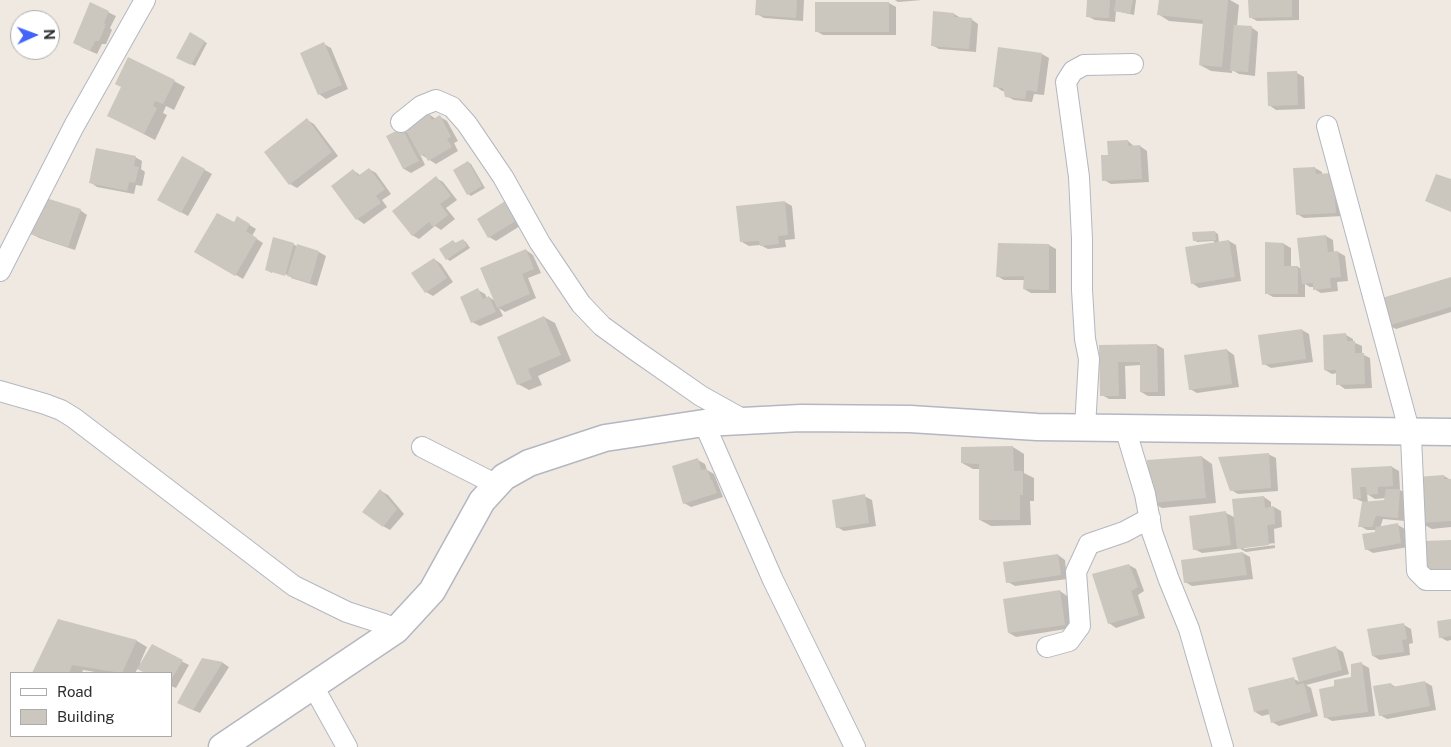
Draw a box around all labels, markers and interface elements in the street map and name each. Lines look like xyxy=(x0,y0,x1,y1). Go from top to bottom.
north arrow xyxy=(10,10,60,60)
text: N xyxy=(41,29,57,40)
legend xyxy=(10,672,172,737)
text: Road xyxy=(57,683,93,700)
text: Building xyxy=(57,708,115,725)

